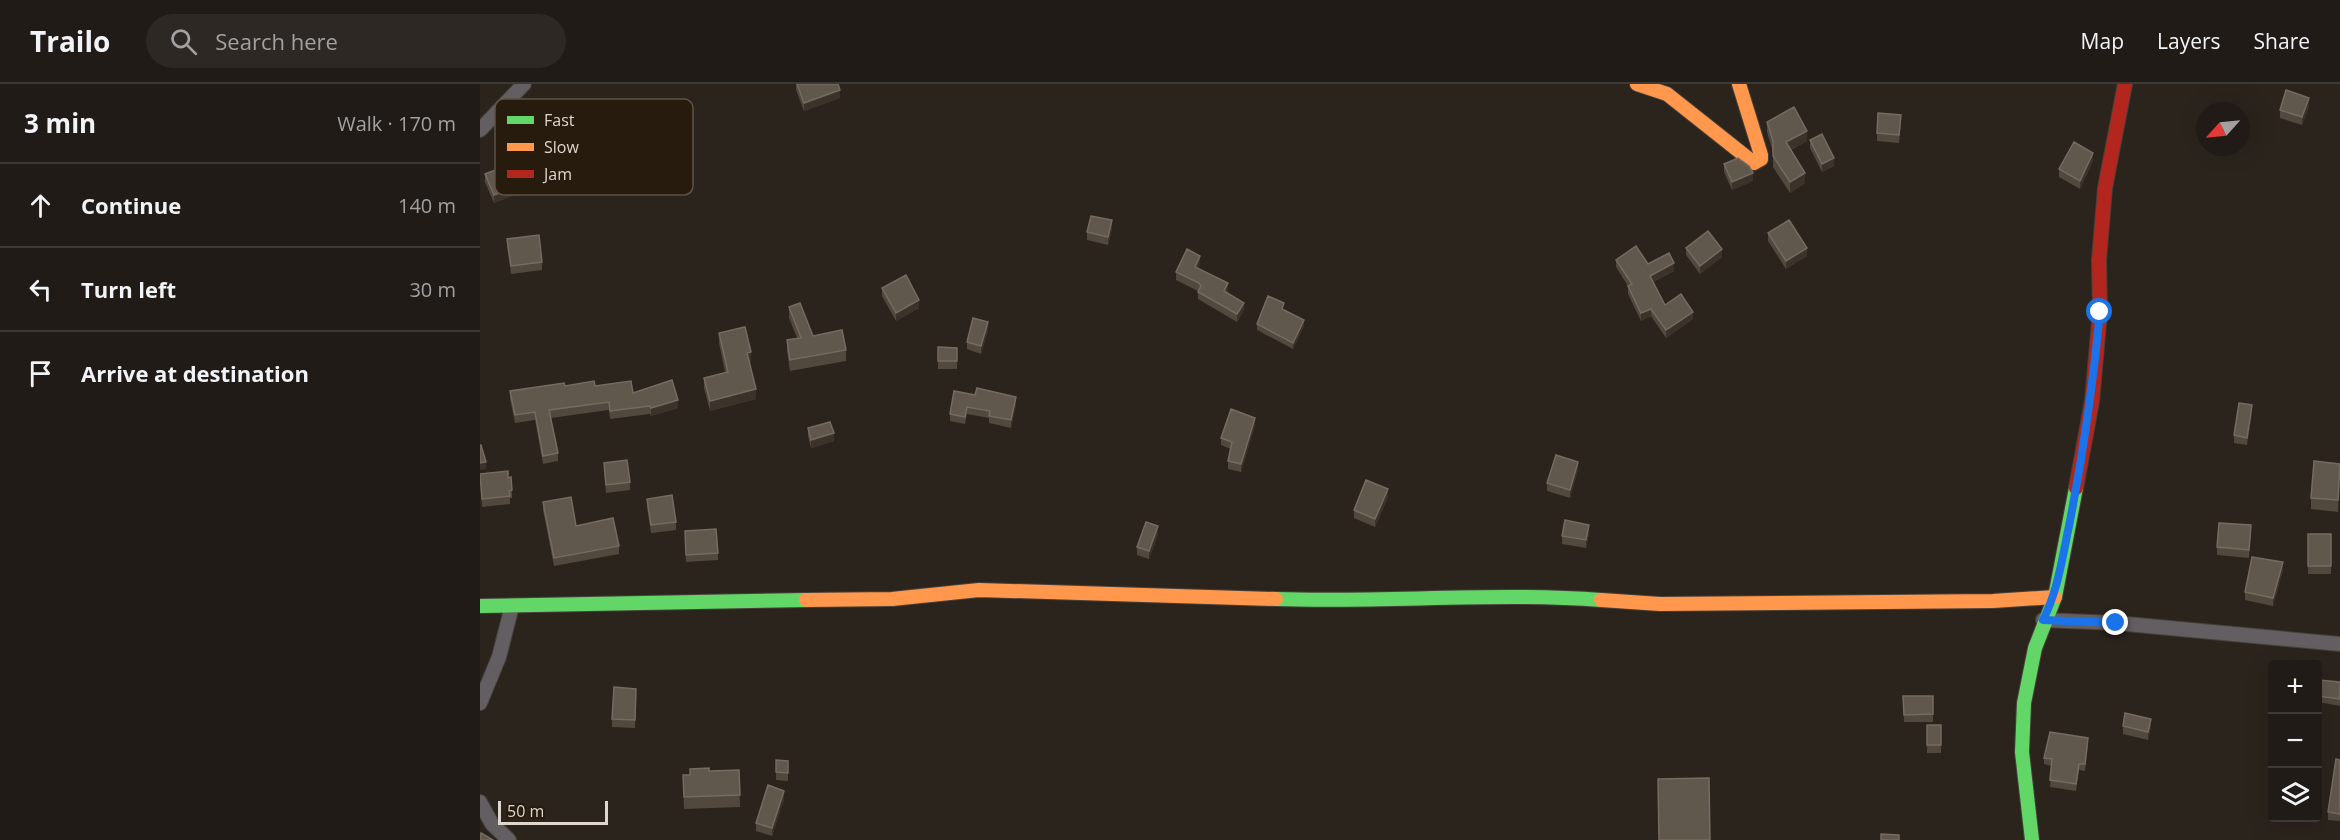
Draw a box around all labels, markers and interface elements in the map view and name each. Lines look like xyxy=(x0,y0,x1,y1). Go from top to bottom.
search box xyxy=(146,14,566,68)
text: Trailo xyxy=(30,22,110,60)
icon: search xyxy=(167,25,200,58)
text: Search here xyxy=(215,26,338,56)
text: Map xyxy=(2081,27,2124,55)
text: Layers xyxy=(2157,27,2221,55)
text: Share xyxy=(2254,27,2310,55)
legend xyxy=(495,99,693,195)
north arrow xyxy=(2196,102,2250,156)
text: 3 min xyxy=(24,105,96,141)
text: Fast xyxy=(544,109,575,131)
text: Walk · 170 m xyxy=(337,110,456,137)
text: Slow xyxy=(544,136,579,158)
text: Jam xyxy=(542,163,572,185)
icon: ahead xyxy=(24,189,57,222)
text: Continue xyxy=(81,190,181,220)
text: 140 m xyxy=(398,192,456,219)
icon: left xyxy=(24,273,57,306)
text: Turn left xyxy=(81,274,176,304)
text: 30 m xyxy=(409,276,456,303)
route start xyxy=(2086,298,2112,324)
icon: arrive xyxy=(24,357,57,390)
text: Arrive at destination xyxy=(81,358,309,388)
route end xyxy=(2102,609,2128,635)
map controls xyxy=(2268,660,2322,822)
button: + xyxy=(2268,660,2322,714)
button: − xyxy=(2268,714,2322,768)
button: layers xyxy=(2268,768,2322,822)
scale bar xyxy=(498,798,608,826)
text: 50 m xyxy=(507,800,544,822)

